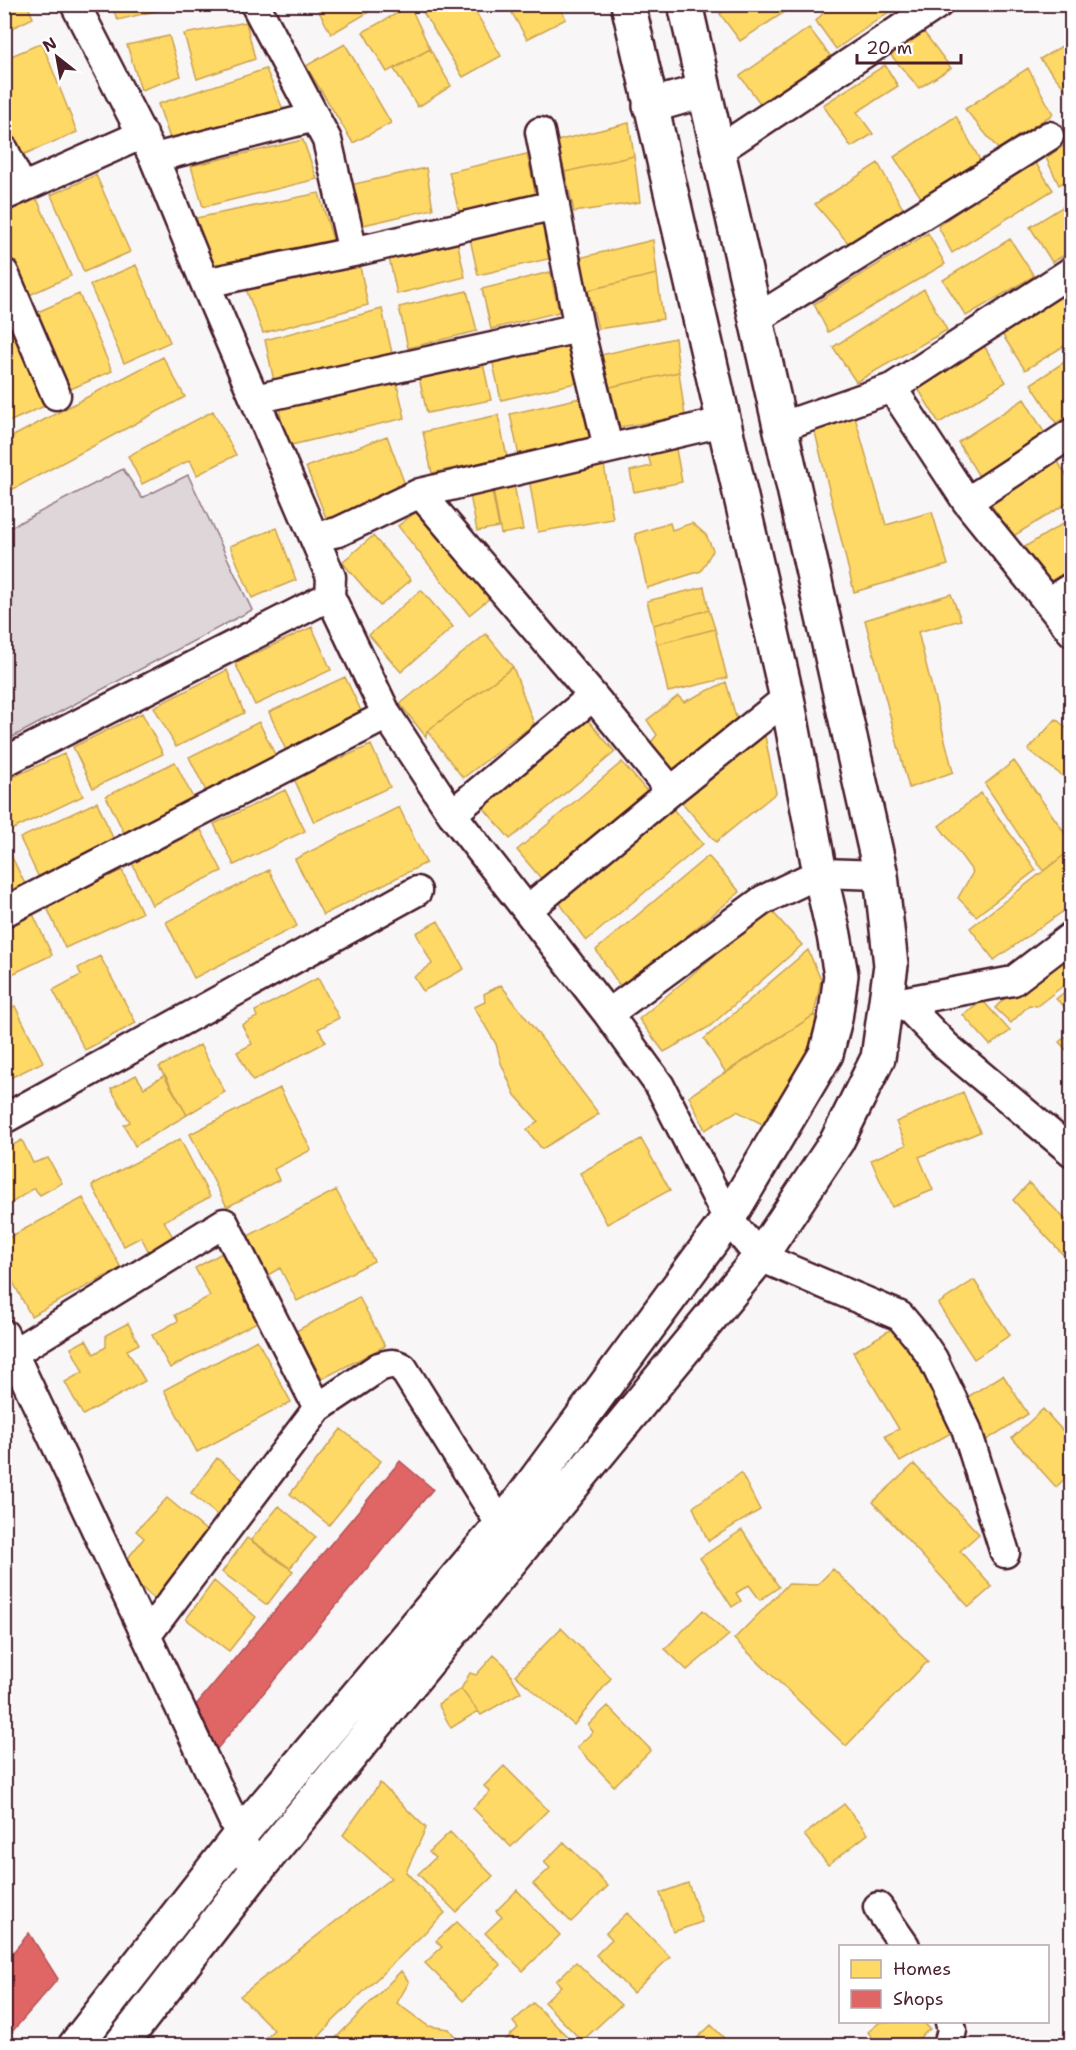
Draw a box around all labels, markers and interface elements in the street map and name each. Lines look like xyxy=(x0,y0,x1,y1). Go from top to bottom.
north arrow xyxy=(27,27,87,87)
scale bar xyxy=(857,27,960,65)
text: N xyxy=(39,32,60,57)
text: 20 m xyxy=(866,36,912,60)
legend xyxy=(839,1945,1049,2023)
text: Homes xyxy=(893,1957,951,1981)
text: Shops xyxy=(893,1987,944,2011)

